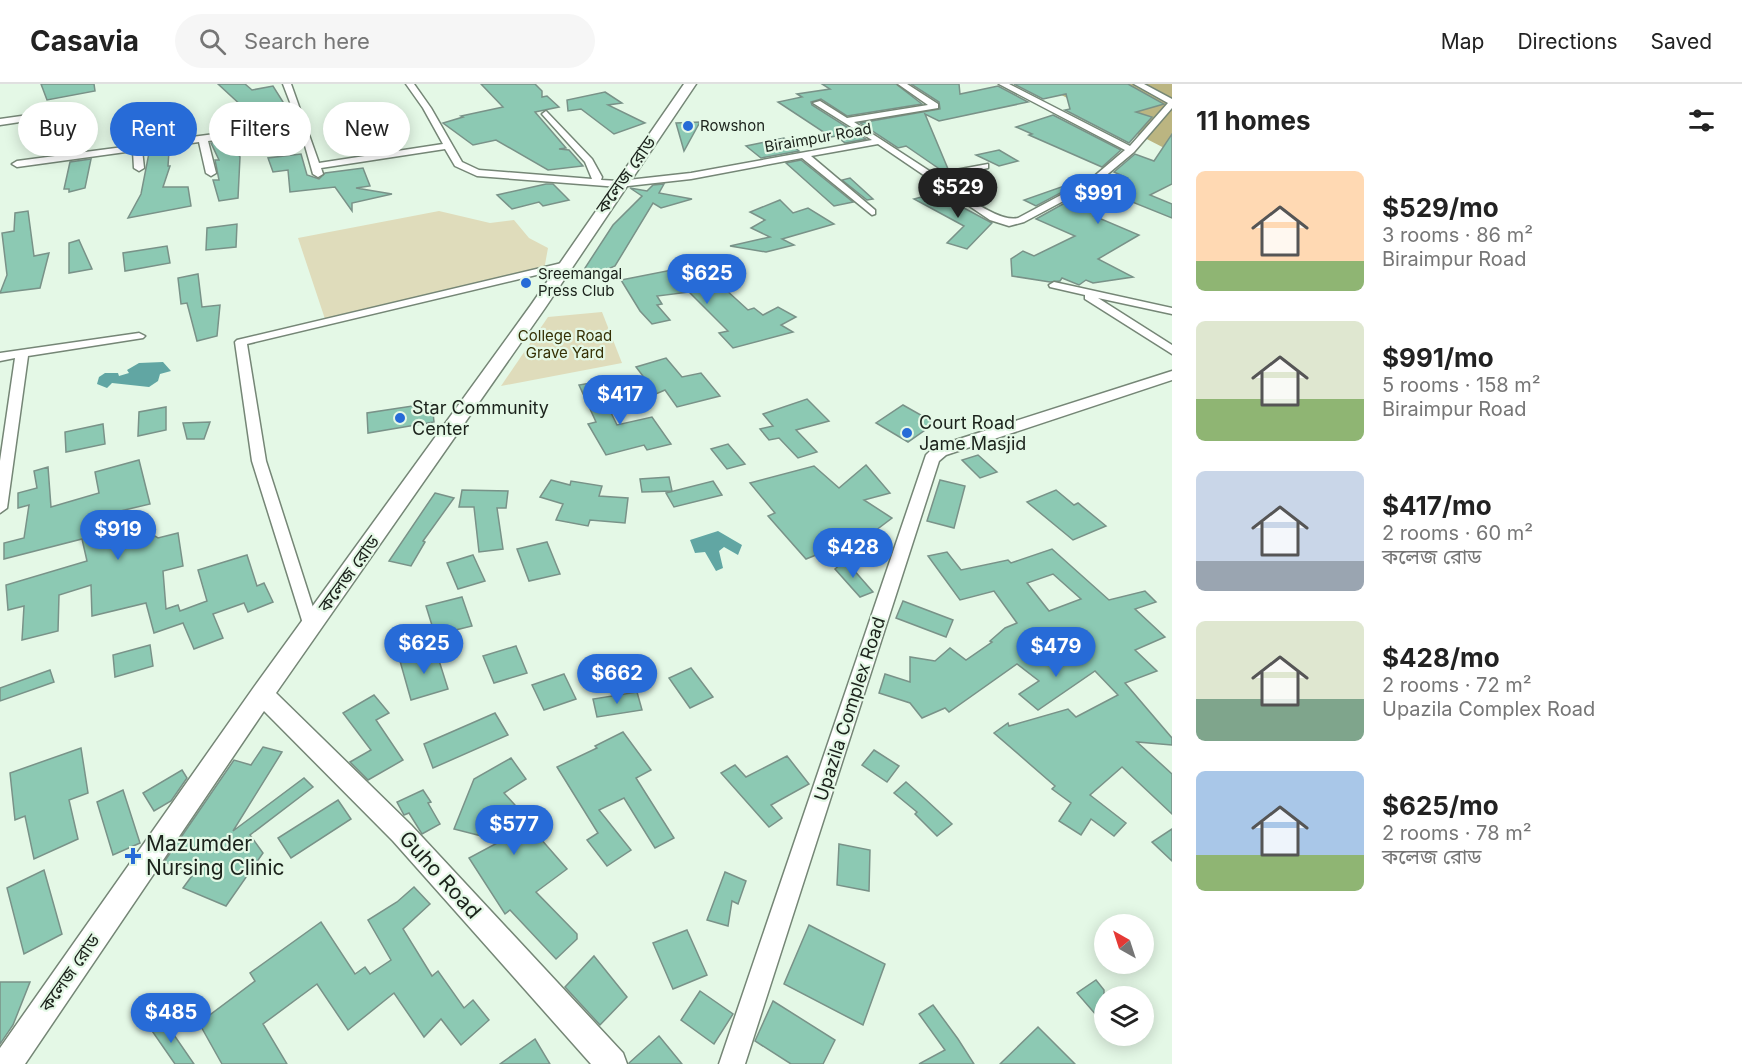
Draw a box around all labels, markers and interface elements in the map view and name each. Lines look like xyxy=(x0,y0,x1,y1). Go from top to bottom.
search box xyxy=(175,14,595,68)
text: Casavia xyxy=(30,24,139,58)
icon: search xyxy=(196,25,229,58)
text: Search here xyxy=(244,28,370,54)
text: Map xyxy=(1441,29,1484,54)
text: Directions xyxy=(1517,29,1618,54)
text: Saved xyxy=(1651,29,1712,54)
chip: Buy xyxy=(18,102,98,156)
chip: Rent xyxy=(110,102,197,156)
chip: Filters xyxy=(209,102,311,156)
chip: New xyxy=(323,102,410,156)
icon: filters xyxy=(1685,104,1718,137)
text: 11 homes xyxy=(1196,105,1311,136)
place label: Rowshon xyxy=(700,116,765,135)
marker: Rowshon xyxy=(681,119,695,133)
street label: Biraimpur Road xyxy=(763,119,873,156)
street label: কলেজ রোড xyxy=(591,132,660,218)
pin: $529 xyxy=(922,168,994,219)
pin: $991 xyxy=(1062,174,1134,225)
text: $529 xyxy=(932,175,984,199)
text: $991 xyxy=(1074,181,1122,205)
text: $529/mo xyxy=(1382,192,1499,223)
icon: home xyxy=(1244,195,1316,267)
text: 3 rooms · 86 m² xyxy=(1382,223,1533,247)
text: Biraimpur Road xyxy=(1382,247,1527,271)
pin: $625 xyxy=(671,254,743,305)
text: $625 xyxy=(681,261,733,285)
place label: Sreemangal Press Club xyxy=(538,264,622,300)
marker: Sreemangal Press Club xyxy=(519,276,533,290)
park label: College Road Grave Yard xyxy=(518,326,612,362)
text: $991/mo xyxy=(1382,342,1494,373)
icon: home xyxy=(1244,345,1316,417)
text: 5 rooms · 158 m² xyxy=(1382,373,1541,397)
pin: $417 xyxy=(584,375,656,426)
text: $417 xyxy=(597,382,643,406)
place label: Star Community Center xyxy=(412,397,549,439)
text: Biraimpur Road xyxy=(1382,397,1527,421)
marker: Star Community Center xyxy=(393,411,407,425)
place label: Court Road Jame Masjid xyxy=(919,412,1026,454)
marker: Court Road Jame Masjid xyxy=(900,426,914,440)
text: $417/mo xyxy=(1382,490,1492,521)
icon: home xyxy=(1244,495,1316,567)
pin: $919 xyxy=(82,510,154,561)
text: $919 xyxy=(94,517,142,541)
text: 2 rooms · 60 m² xyxy=(1382,521,1533,545)
pin: $428 xyxy=(817,528,889,579)
street label: কলেজ রোড xyxy=(313,531,384,617)
text: $428 xyxy=(827,535,879,559)
text: কলেজ রোড xyxy=(1382,545,1482,569)
street label: Upazila Complex Road xyxy=(810,614,889,803)
pin: $625 xyxy=(388,624,460,675)
pin: $479 xyxy=(1020,627,1092,678)
text: $625 xyxy=(398,631,450,655)
text: $479 xyxy=(1030,634,1082,658)
text: $428/mo xyxy=(1382,642,1500,673)
icon: home xyxy=(1244,645,1316,717)
pin: $662 xyxy=(581,654,653,705)
text: $662 xyxy=(591,661,643,685)
text: 2 rooms · 72 m² xyxy=(1382,673,1532,697)
text: Upazila Complex Road xyxy=(1382,697,1595,721)
text: $625/mo xyxy=(1382,790,1499,821)
icon: home xyxy=(1244,795,1316,867)
pin: $577 xyxy=(478,805,550,856)
text: $577 xyxy=(489,812,539,836)
text: 2 rooms · 78 m² xyxy=(1382,821,1531,845)
street label: Guho Road xyxy=(394,826,486,924)
place label: Mazumder Nursing Clinic xyxy=(146,831,285,880)
text: কলেজ রোড xyxy=(1382,845,1482,869)
marker: Mazumder Nursing Clinic xyxy=(124,847,142,865)
north arrow xyxy=(1094,914,1154,974)
map controls xyxy=(1094,914,1154,1046)
street label: কলেজ রোড xyxy=(35,930,104,1016)
button: layers xyxy=(1094,986,1154,1046)
pin: $485 xyxy=(135,993,207,1044)
text: $485 xyxy=(145,1000,197,1024)

